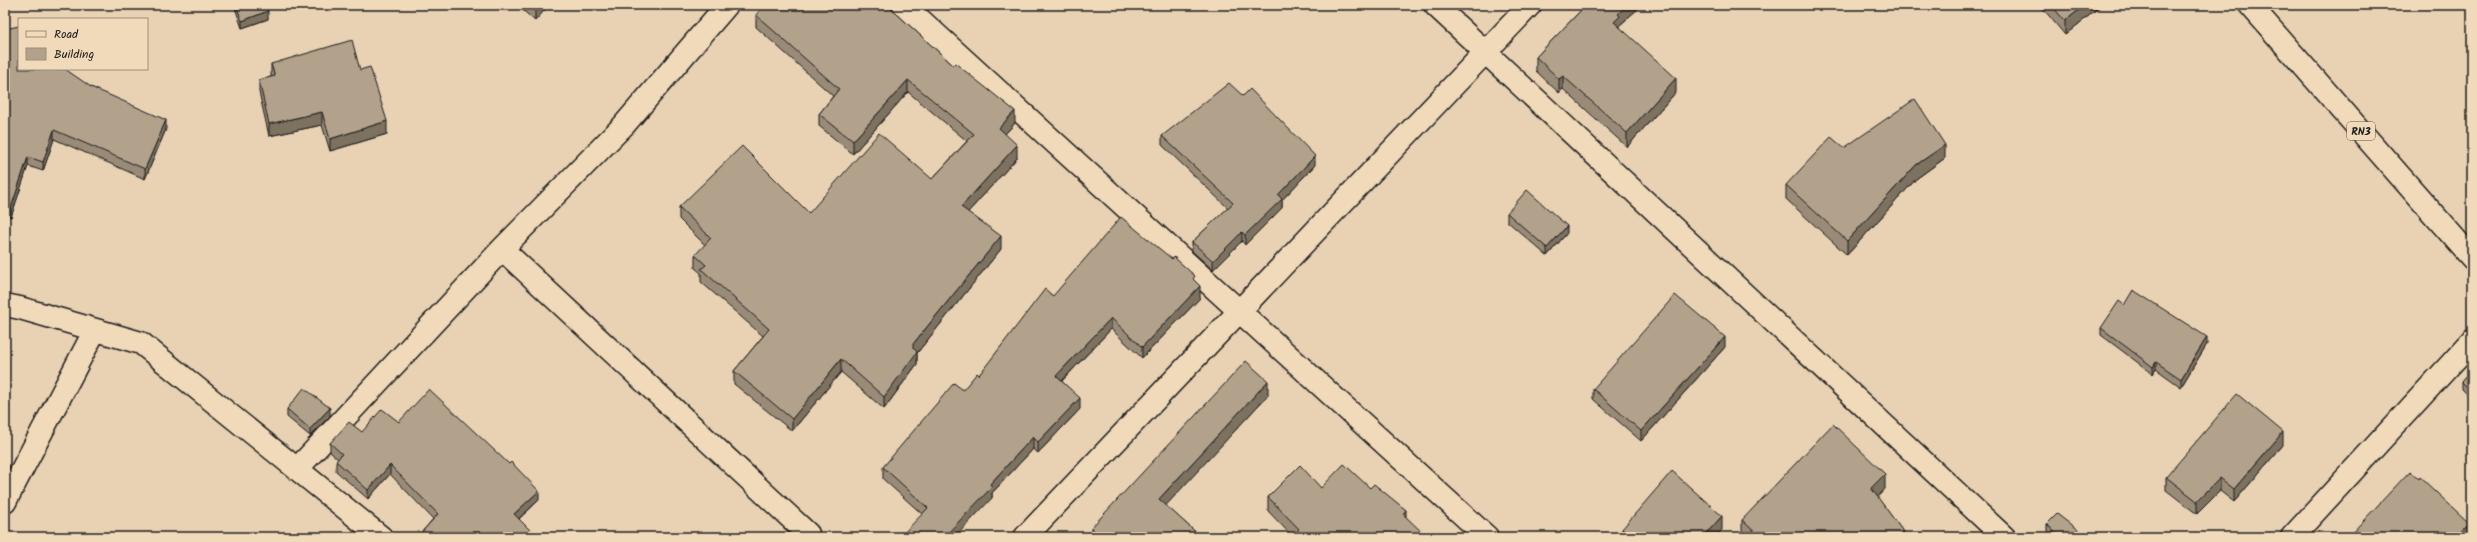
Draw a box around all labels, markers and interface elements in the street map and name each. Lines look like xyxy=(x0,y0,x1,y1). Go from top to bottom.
legend xyxy=(18,18,148,70)
text: Road xyxy=(54,25,79,44)
text: Building xyxy=(54,45,94,64)
road number: RN3 xyxy=(2347,122,2375,140)

